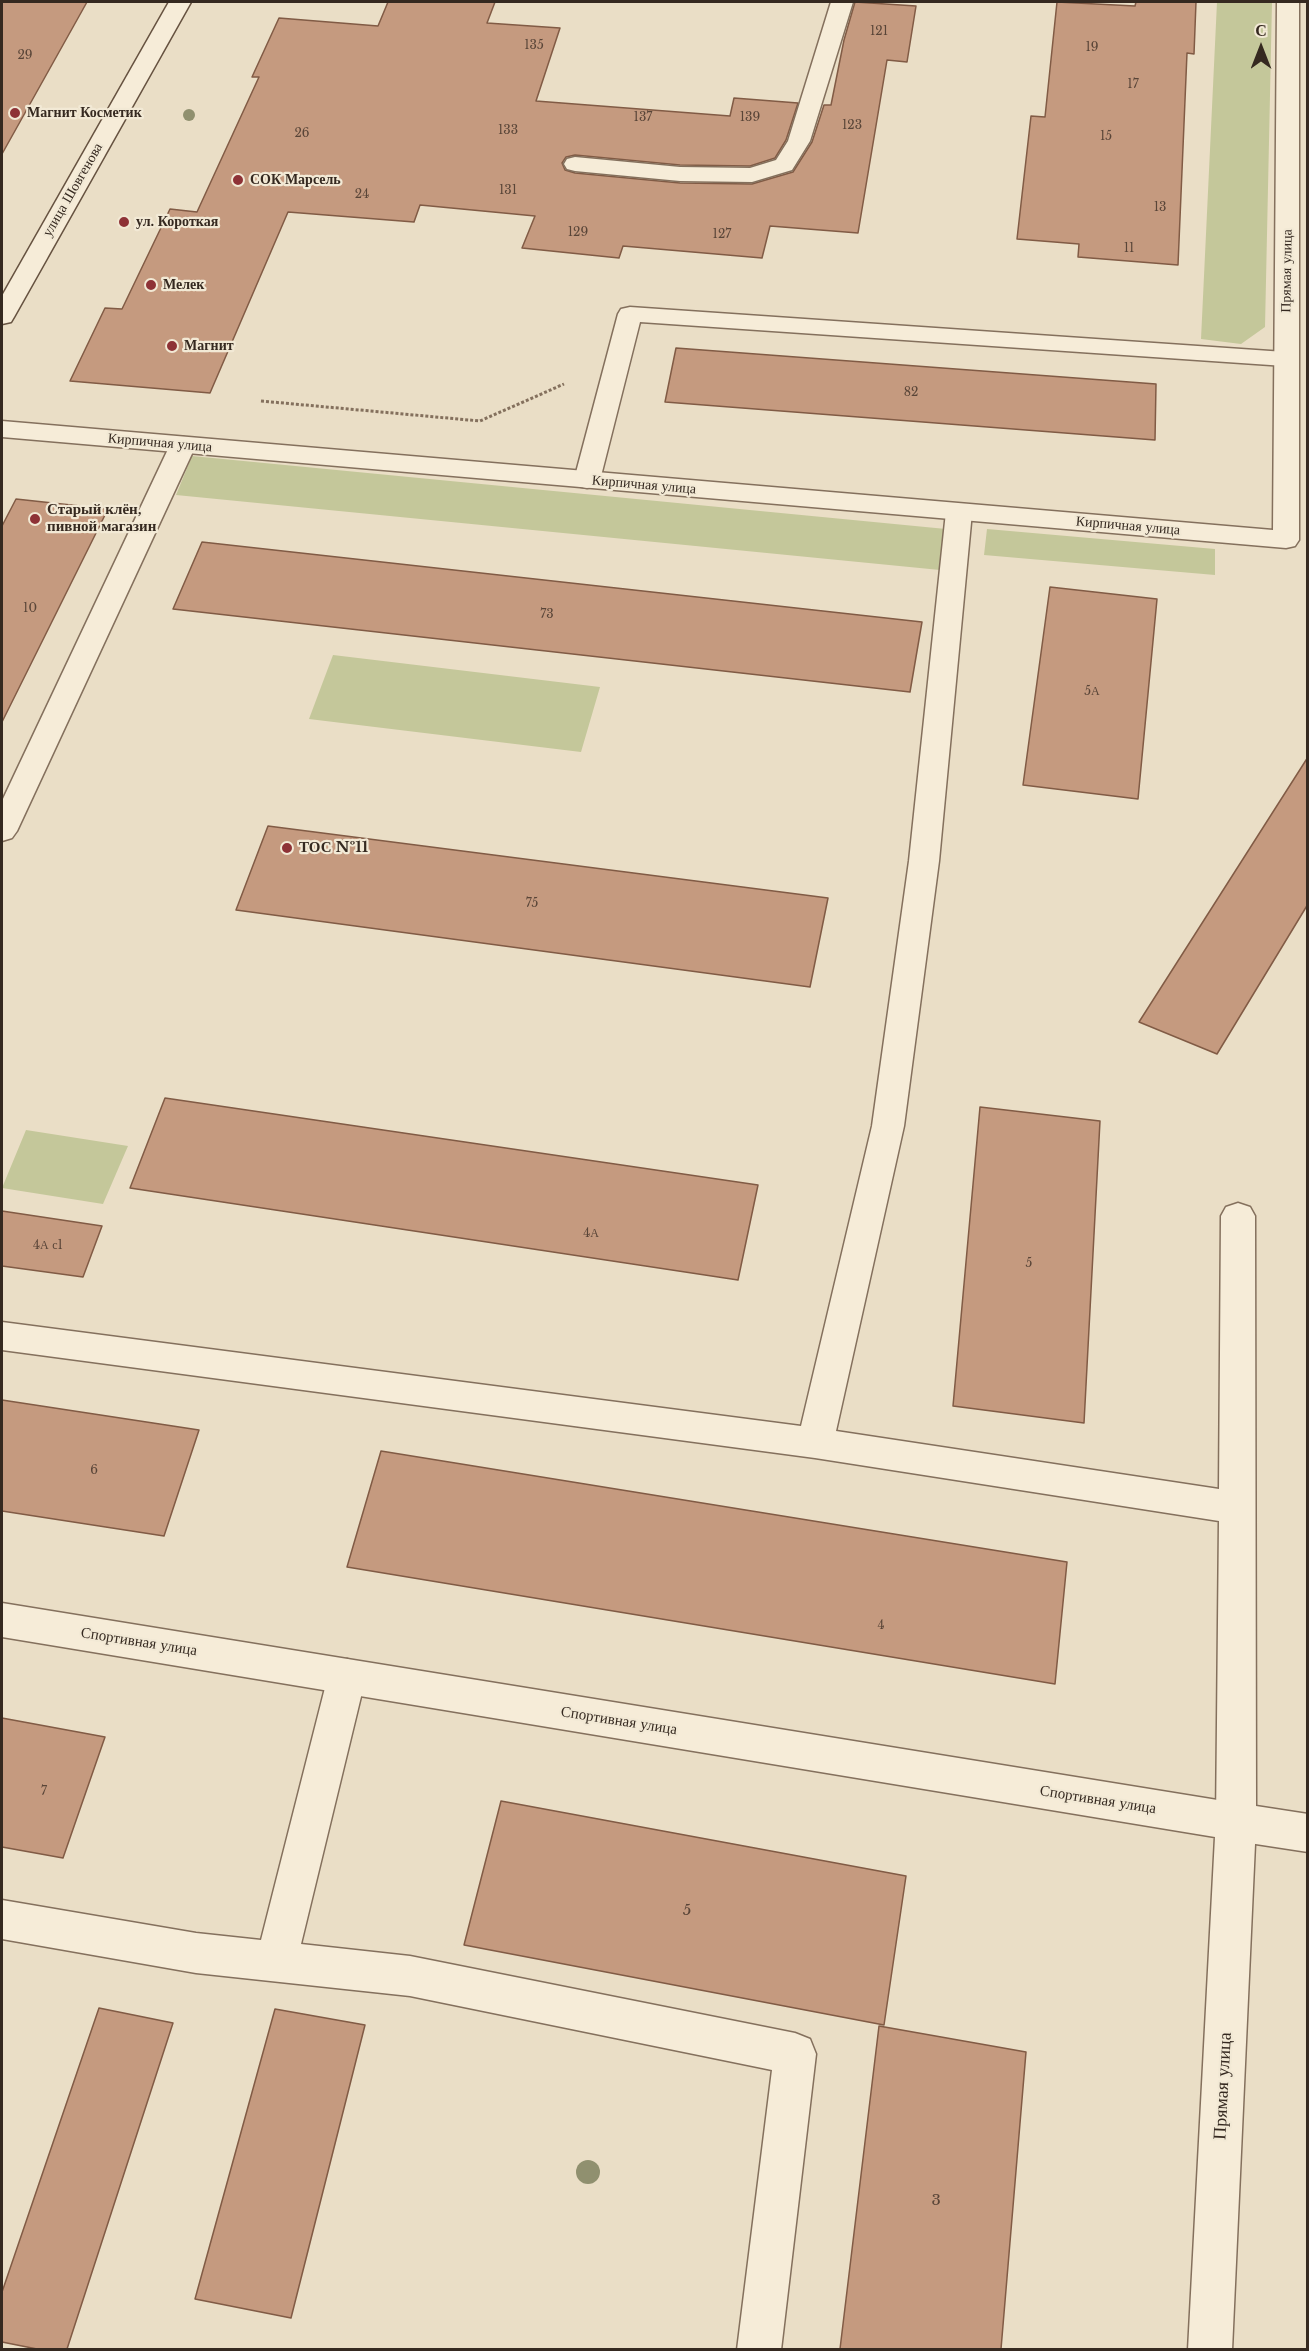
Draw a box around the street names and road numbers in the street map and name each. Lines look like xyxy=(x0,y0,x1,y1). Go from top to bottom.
street label: улица Шовгенова xyxy=(39,140,107,240)
street label: Прямая улица xyxy=(1278,229,1296,313)
street label: Кирпичная улица xyxy=(107,430,213,456)
street label: Кирпичная улица xyxy=(591,472,697,498)
street label: Кирпичная улица xyxy=(1075,513,1181,539)
street label: Спортивная улица xyxy=(80,1624,198,1660)
street label: Спортивная улица xyxy=(560,1703,678,1739)
street label: Спортивная улица xyxy=(1039,1782,1157,1818)
street label: Прямая улица xyxy=(1209,2032,1237,2140)

